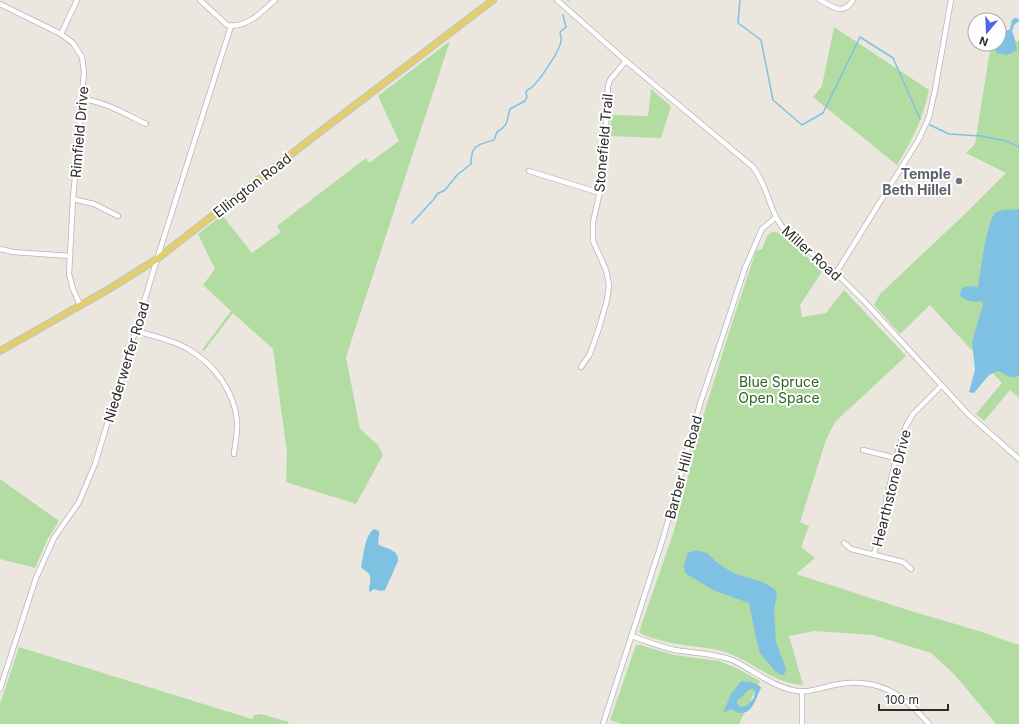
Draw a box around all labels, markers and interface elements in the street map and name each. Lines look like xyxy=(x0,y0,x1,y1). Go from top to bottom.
north arrow xyxy=(967,12,1007,52)
text: N xyxy=(977,33,990,49)
street label: Rimfield Drive xyxy=(67,85,91,179)
street label: Stonefield Trail xyxy=(590,93,616,193)
street label: Ellington Road xyxy=(210,149,294,221)
place label: Temple Beth Hillel xyxy=(882,165,951,198)
marker: Temple Beth Hillel xyxy=(954,176,964,186)
street label: Miller Road xyxy=(779,222,845,284)
street label: Niederwerfer Road xyxy=(100,300,152,424)
park label: Blue Spruce Open Space xyxy=(738,373,820,406)
street label: Barber Hill Road xyxy=(661,413,705,521)
street label: Hearthstone Drive xyxy=(868,428,914,548)
scale bar xyxy=(879,686,948,712)
text: 100 m xyxy=(885,692,919,707)

